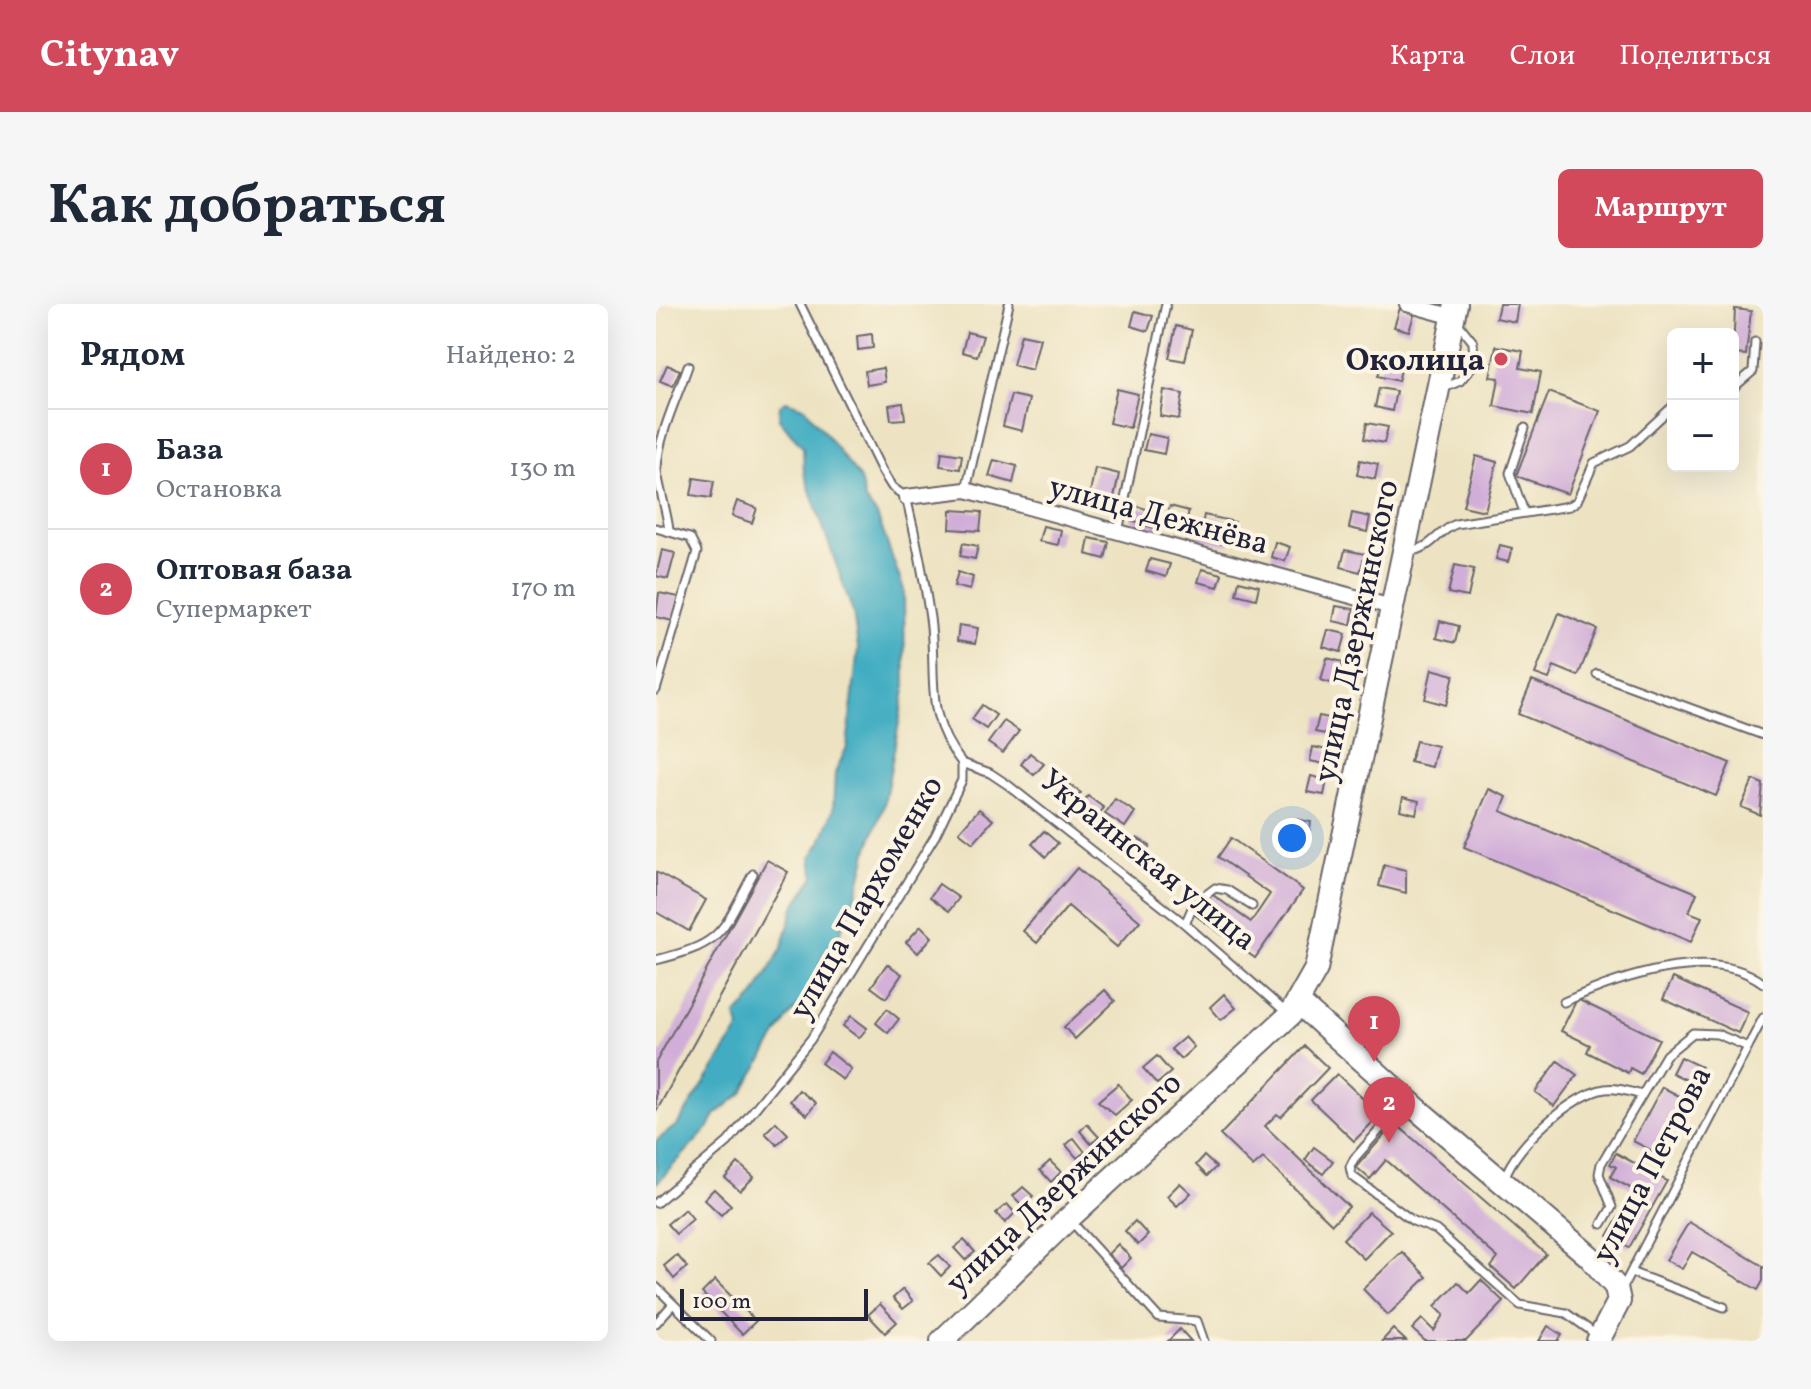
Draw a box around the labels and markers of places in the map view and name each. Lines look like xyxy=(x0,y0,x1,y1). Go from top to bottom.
place label: Околица xyxy=(1345,340,1485,384)
marker: Околица xyxy=(1492,350,1510,368)
pin: 1 xyxy=(1348,996,1400,1062)
pin: 2 xyxy=(1363,1077,1415,1143)

